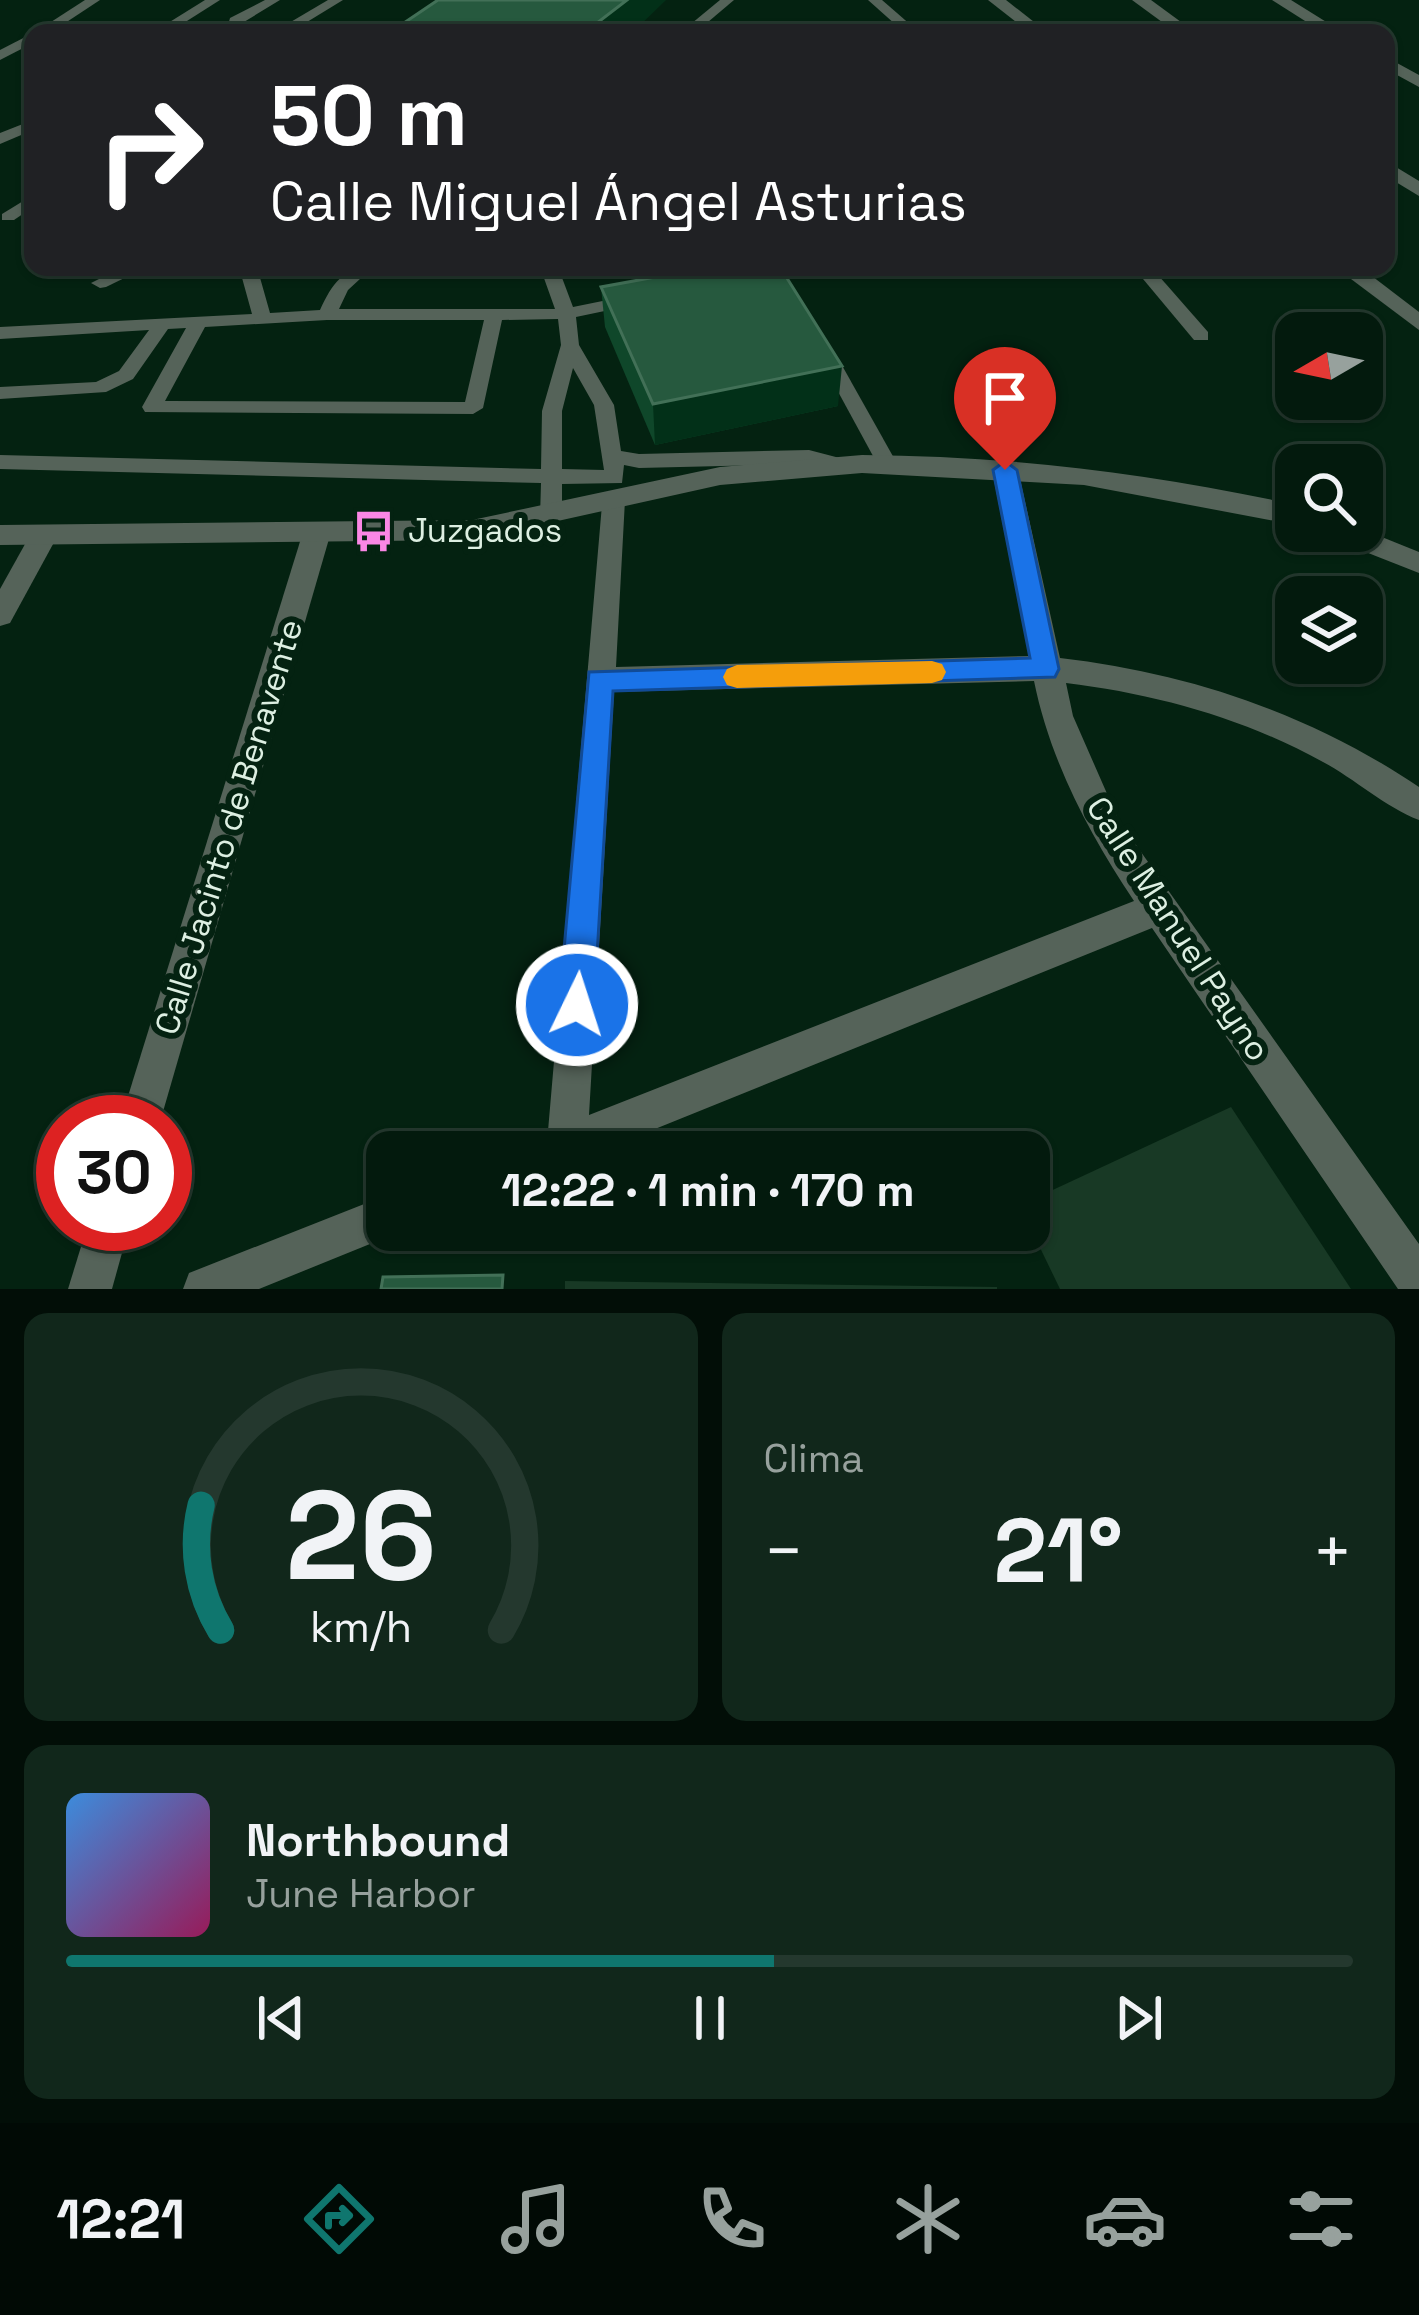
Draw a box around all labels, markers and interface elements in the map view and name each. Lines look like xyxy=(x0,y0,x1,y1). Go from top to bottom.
text: 50 m xyxy=(270,62,468,170)
icon: right xyxy=(72,72,228,228)
text: Calle Miguel Ángel Asturias xyxy=(270,167,967,236)
north arrow xyxy=(1275,312,1383,420)
map controls xyxy=(1275,312,1383,684)
pin xyxy=(954,347,1056,470)
icon: arrive xyxy=(972,365,1038,431)
button: search xyxy=(1275,444,1383,552)
bus stop icon: Juzgados xyxy=(351,508,397,554)
place label: Juzgados xyxy=(408,510,562,552)
button: layers xyxy=(1275,576,1383,684)
street label: Calle Jacinto de Benavente xyxy=(146,614,312,1040)
street label: Calle Manuel Payno xyxy=(1077,789,1279,1069)
position arrow xyxy=(514,942,640,1068)
speed limit sign: 30 xyxy=(36,1095,192,1251)
text: 12:22 · 1 min · 170 m xyxy=(501,1162,915,1219)
text: Clima xyxy=(764,1434,864,1483)
text: 26 xyxy=(285,1456,436,1615)
text: 21° xyxy=(993,1493,1123,1608)
text: − xyxy=(764,1509,804,1593)
text: + xyxy=(1312,1509,1353,1593)
text: km/h xyxy=(310,1600,412,1655)
text: Northbound xyxy=(246,1812,510,1869)
text: June Harbor xyxy=(246,1869,476,1918)
icon: previous xyxy=(248,1985,314,2051)
icon: pause xyxy=(677,1985,743,2051)
icon: next xyxy=(1106,1985,1172,2051)
icon: directions xyxy=(297,2177,381,2261)
icon: music xyxy=(494,2177,578,2261)
icon: phone xyxy=(690,2177,774,2261)
icon: climate xyxy=(886,2177,970,2261)
icon: car xyxy=(1083,2177,1167,2261)
icon: filters xyxy=(1279,2177,1363,2261)
text: 12:21 xyxy=(56,2185,185,2254)

